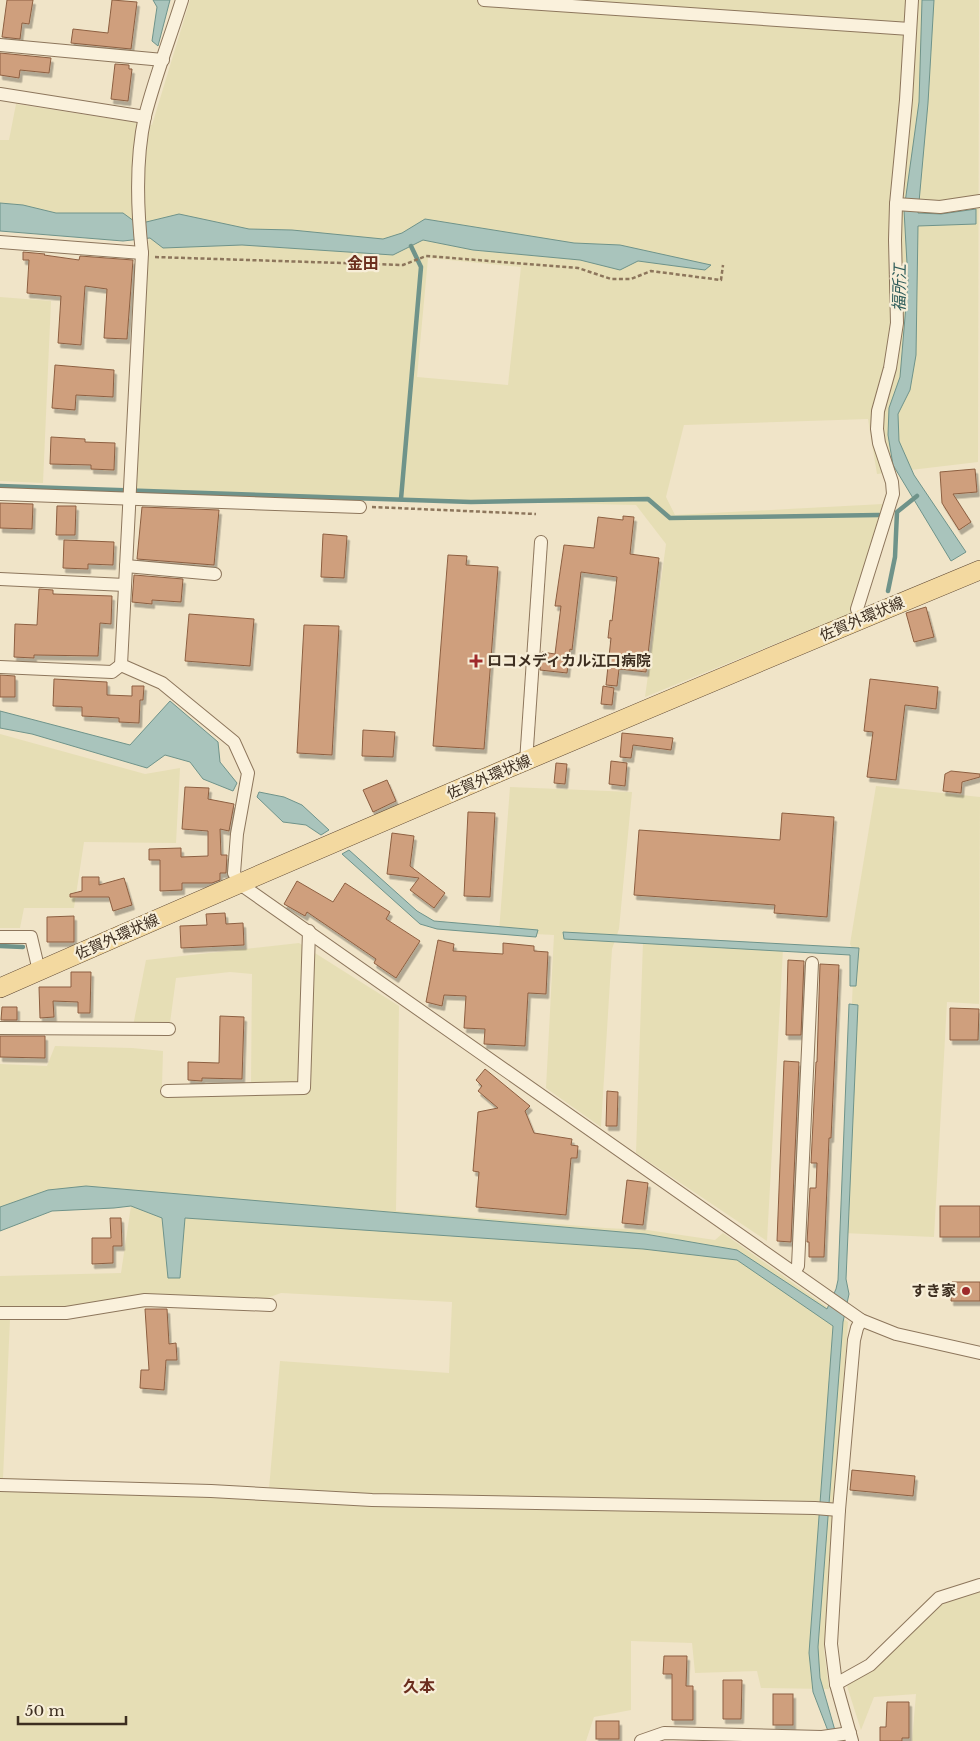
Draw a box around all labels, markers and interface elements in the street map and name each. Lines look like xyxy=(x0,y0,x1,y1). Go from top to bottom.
district label: 金田 xyxy=(347,253,379,273)
water label: 福所江 xyxy=(889,262,909,312)
street label: 佐賀外環状線 xyxy=(817,592,907,645)
place label: ロコメディカル江口病院 xyxy=(487,651,651,670)
marker: ロコメディカル江口病院 xyxy=(469,654,483,668)
street label: 佐賀外環状線 xyxy=(444,750,534,803)
street label: 佐賀外環状線 xyxy=(72,910,162,964)
place label: すき家 xyxy=(911,1281,956,1300)
marker: すき家 xyxy=(960,1285,972,1297)
district label: 久本 xyxy=(403,1676,435,1696)
scale bar xyxy=(18,1694,125,1726)
text: 50 m xyxy=(25,1701,65,1720)

